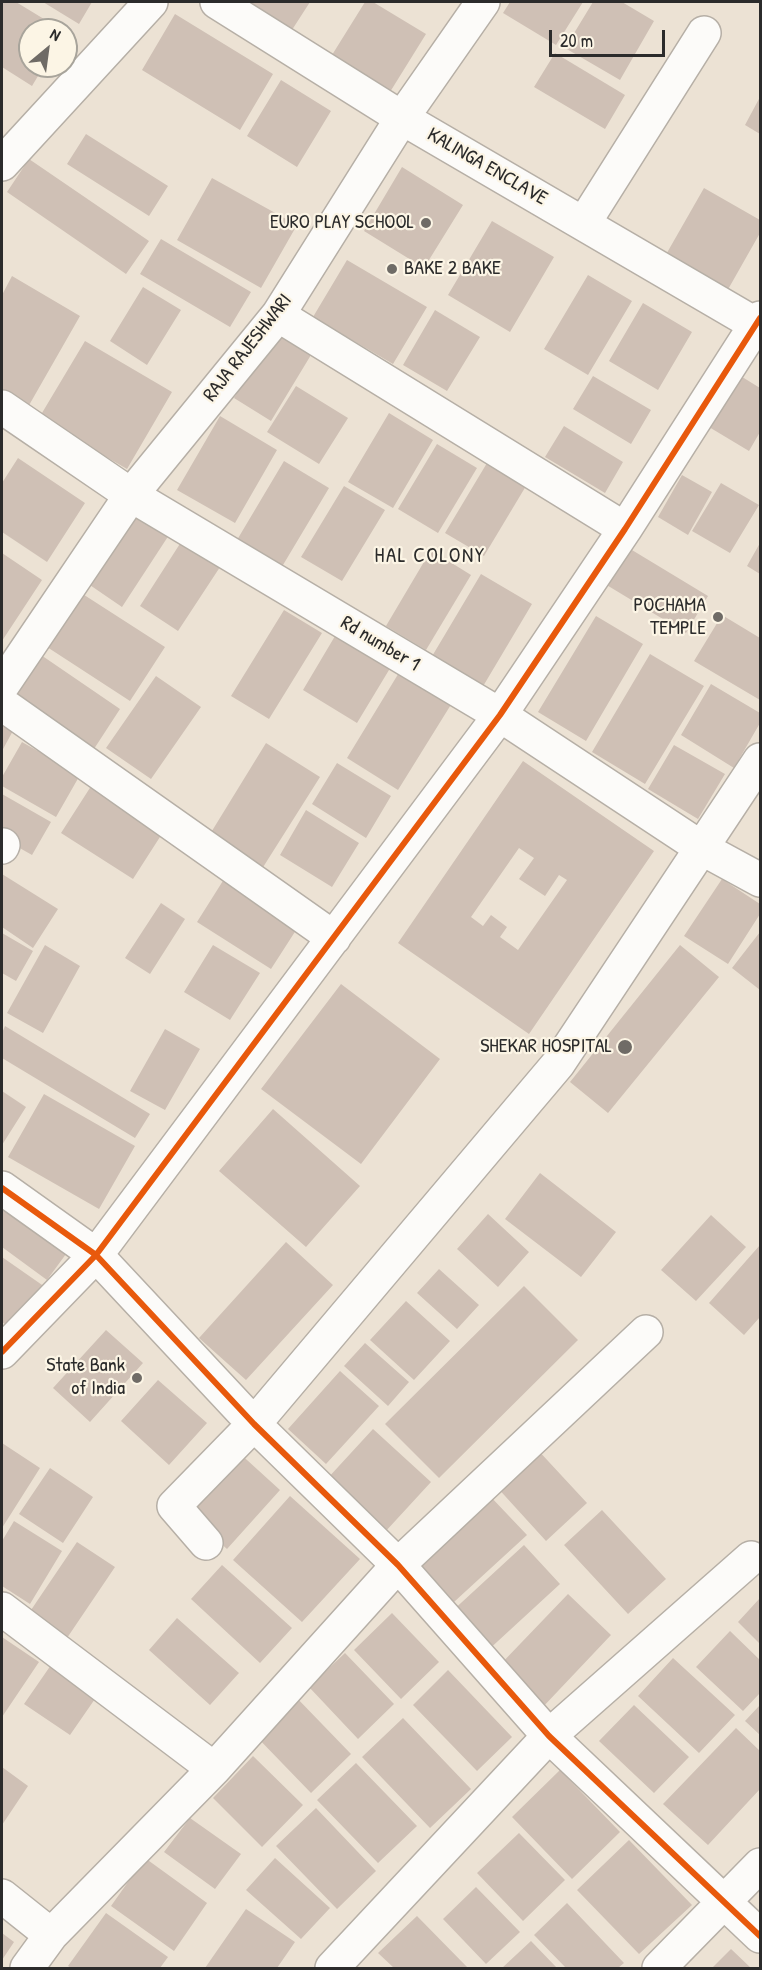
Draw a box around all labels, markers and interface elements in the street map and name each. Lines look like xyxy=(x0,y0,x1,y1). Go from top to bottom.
north arrow xyxy=(18,18,78,78)
scale bar xyxy=(552,18,668,56)
text: N xyxy=(47,22,65,46)
text: 20 m xyxy=(560,28,593,53)
street label: KALINGA ENCLAVE xyxy=(423,123,551,211)
place label: EURO PLAY SCHOOL xyxy=(270,211,414,235)
marker: EURO PLAY SCHOOL xyxy=(419,216,433,230)
place label: BAKE 2 BAKE xyxy=(404,257,501,281)
marker: BAKE 2 BAKE xyxy=(385,262,399,276)
street label: RAJA RAJESHWARI xyxy=(199,289,297,407)
district label: HAL COLONY xyxy=(375,543,485,569)
place label: POCHAMA TEMPLE xyxy=(634,594,706,641)
marker: POCHAMA TEMPLE xyxy=(711,610,725,624)
street label: Rd number 1 xyxy=(336,611,424,677)
place label: SHEKAR HOSPITAL xyxy=(480,1035,612,1059)
marker: SHEKAR HOSPITAL xyxy=(616,1038,634,1056)
place label: State Bank of India xyxy=(46,1354,125,1401)
marker: State Bank of India xyxy=(130,1371,144,1385)

